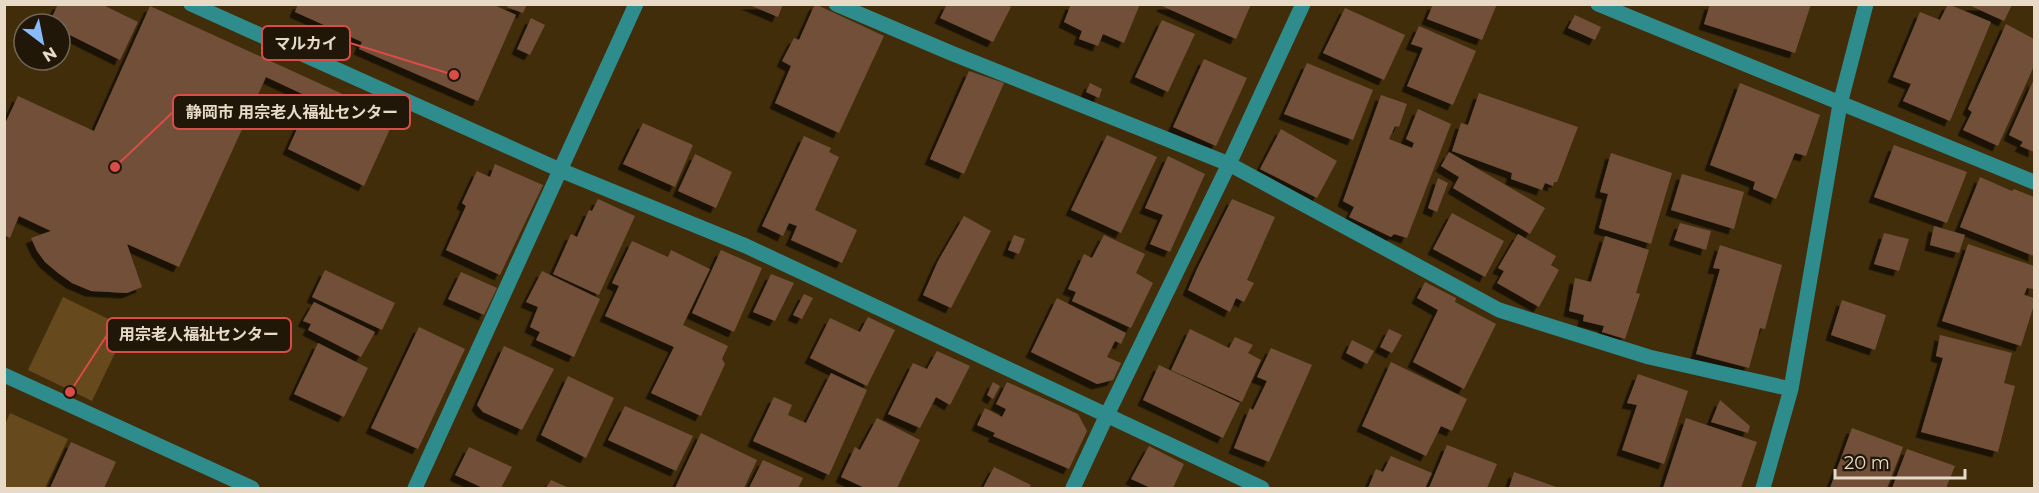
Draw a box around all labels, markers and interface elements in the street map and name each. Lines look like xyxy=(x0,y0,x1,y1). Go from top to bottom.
north arrow xyxy=(12,12,72,72)
callout: マルカイ xyxy=(262,26,350,60)
text: マルカイ xyxy=(274,34,338,53)
text: N xyxy=(39,43,60,66)
callout: 静岡市 用宗老人福祉センター xyxy=(173,95,410,129)
text: 静岡市 用宗老人福祉センター xyxy=(186,103,398,122)
callout: 用宗老人福祉センター xyxy=(107,318,291,352)
text: 用宗老人福祉センター xyxy=(119,325,279,344)
scale bar xyxy=(1835,442,1966,480)
text: 20 m xyxy=(1844,452,1890,474)

